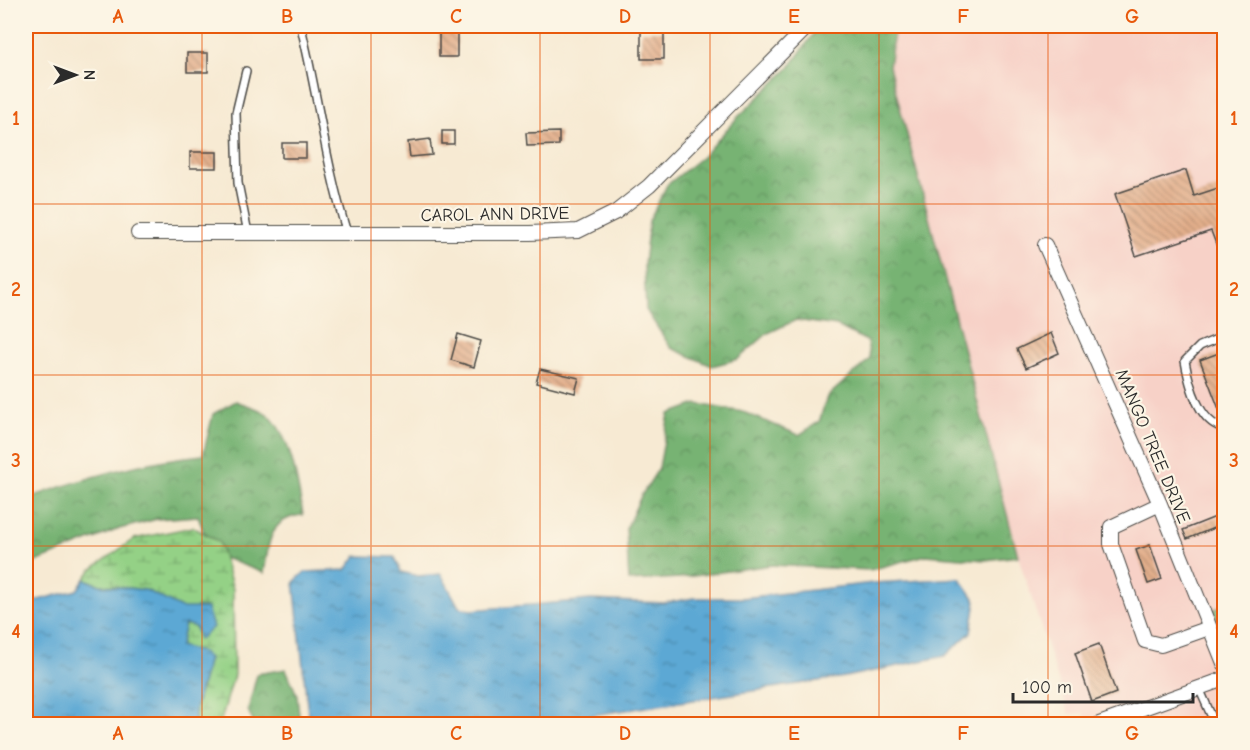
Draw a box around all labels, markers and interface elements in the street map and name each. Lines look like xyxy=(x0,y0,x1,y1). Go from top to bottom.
text: A xyxy=(112,5,124,28)
text: B xyxy=(281,5,293,28)
text: C xyxy=(450,5,462,28)
text: D xyxy=(619,5,631,28)
text: E xyxy=(788,5,800,28)
text: F xyxy=(957,5,969,28)
text: G xyxy=(1125,5,1139,28)
north arrow xyxy=(45,45,105,105)
text: N xyxy=(80,70,98,80)
text: 1 xyxy=(12,107,20,130)
text: 1 xyxy=(1230,107,1238,130)
street label: CAROL ANN DRIVE xyxy=(421,203,570,226)
text: 2 xyxy=(11,278,21,301)
text: 2 xyxy=(1229,278,1239,301)
street label: MANGO TREE DRIVE xyxy=(1111,366,1195,527)
text: 3 xyxy=(11,449,21,472)
text: 3 xyxy=(1229,449,1239,472)
text: 4 xyxy=(11,620,21,643)
text: 4 xyxy=(1229,620,1239,643)
scale bar xyxy=(1013,666,1193,704)
text: 100 m xyxy=(1022,677,1072,698)
text: A xyxy=(112,722,124,745)
text: B xyxy=(281,722,293,745)
text: C xyxy=(450,722,462,745)
text: D xyxy=(619,722,631,745)
text: E xyxy=(788,722,800,745)
text: F xyxy=(957,722,969,745)
text: G xyxy=(1125,722,1139,745)

